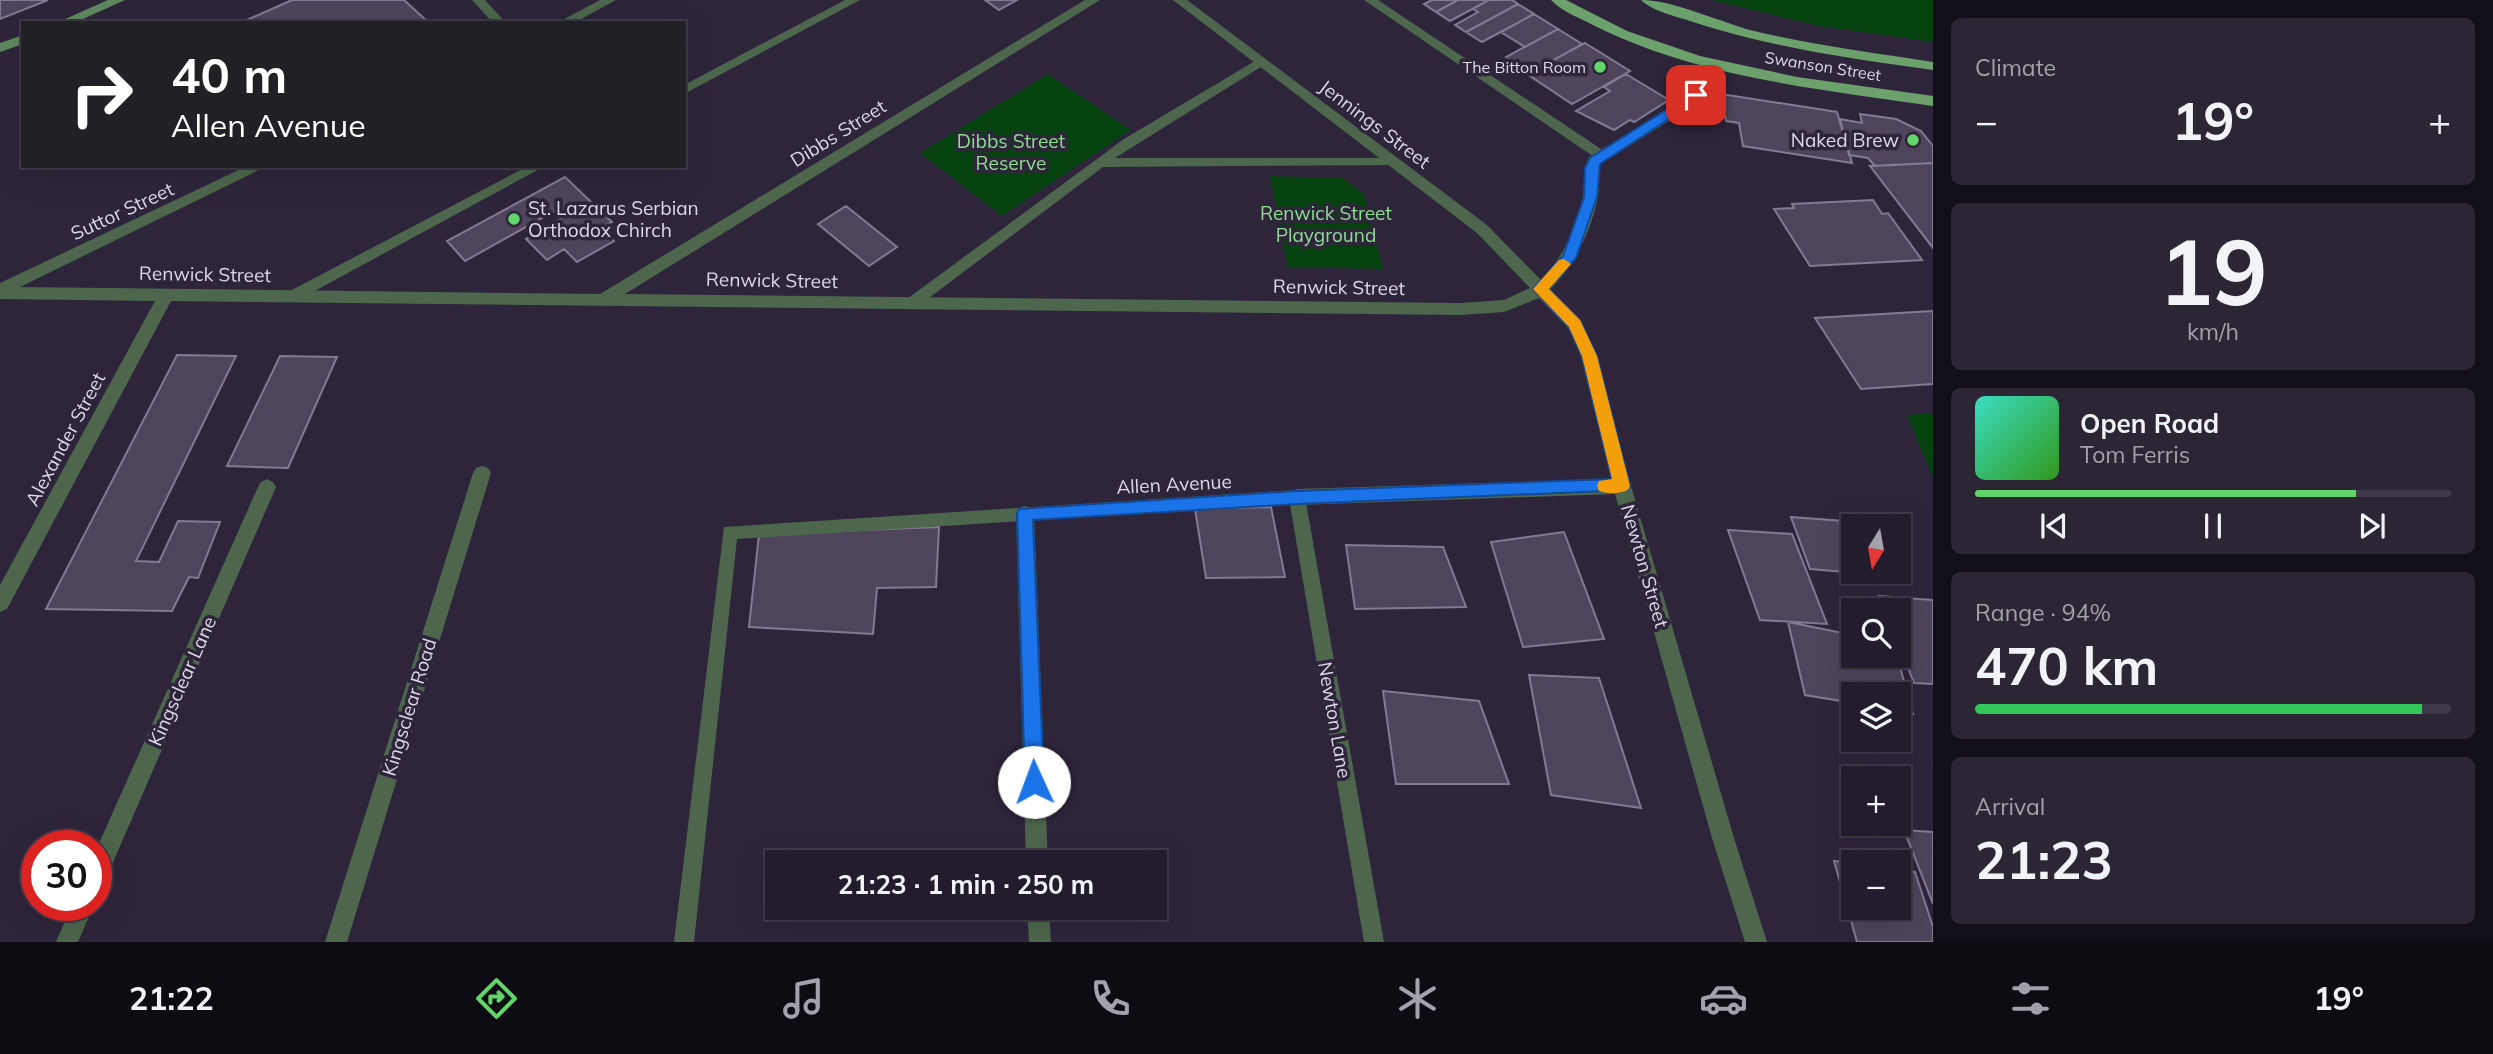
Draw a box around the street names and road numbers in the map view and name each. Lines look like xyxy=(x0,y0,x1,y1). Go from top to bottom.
street label: Swanson Street xyxy=(1763,47,1883,85)
street label: Jennings Street xyxy=(1315,74,1436,174)
street label: Dibbs Street xyxy=(786,94,891,172)
street label: Suttor Street xyxy=(67,177,178,245)
street label: Renwick Street xyxy=(139,261,272,287)
street label: Renwick Street xyxy=(706,267,839,293)
street label: Renwick Street xyxy=(1273,274,1406,300)
street label: Alexander Street xyxy=(20,368,110,510)
street label: Allen Avenue xyxy=(1116,469,1232,499)
street label: Newton Street xyxy=(1616,502,1674,631)
street label: Kingsclear Lane xyxy=(143,612,221,750)
street label: Kingsclear Road xyxy=(377,635,441,779)
street label: Newton Lane xyxy=(1313,660,1357,780)

